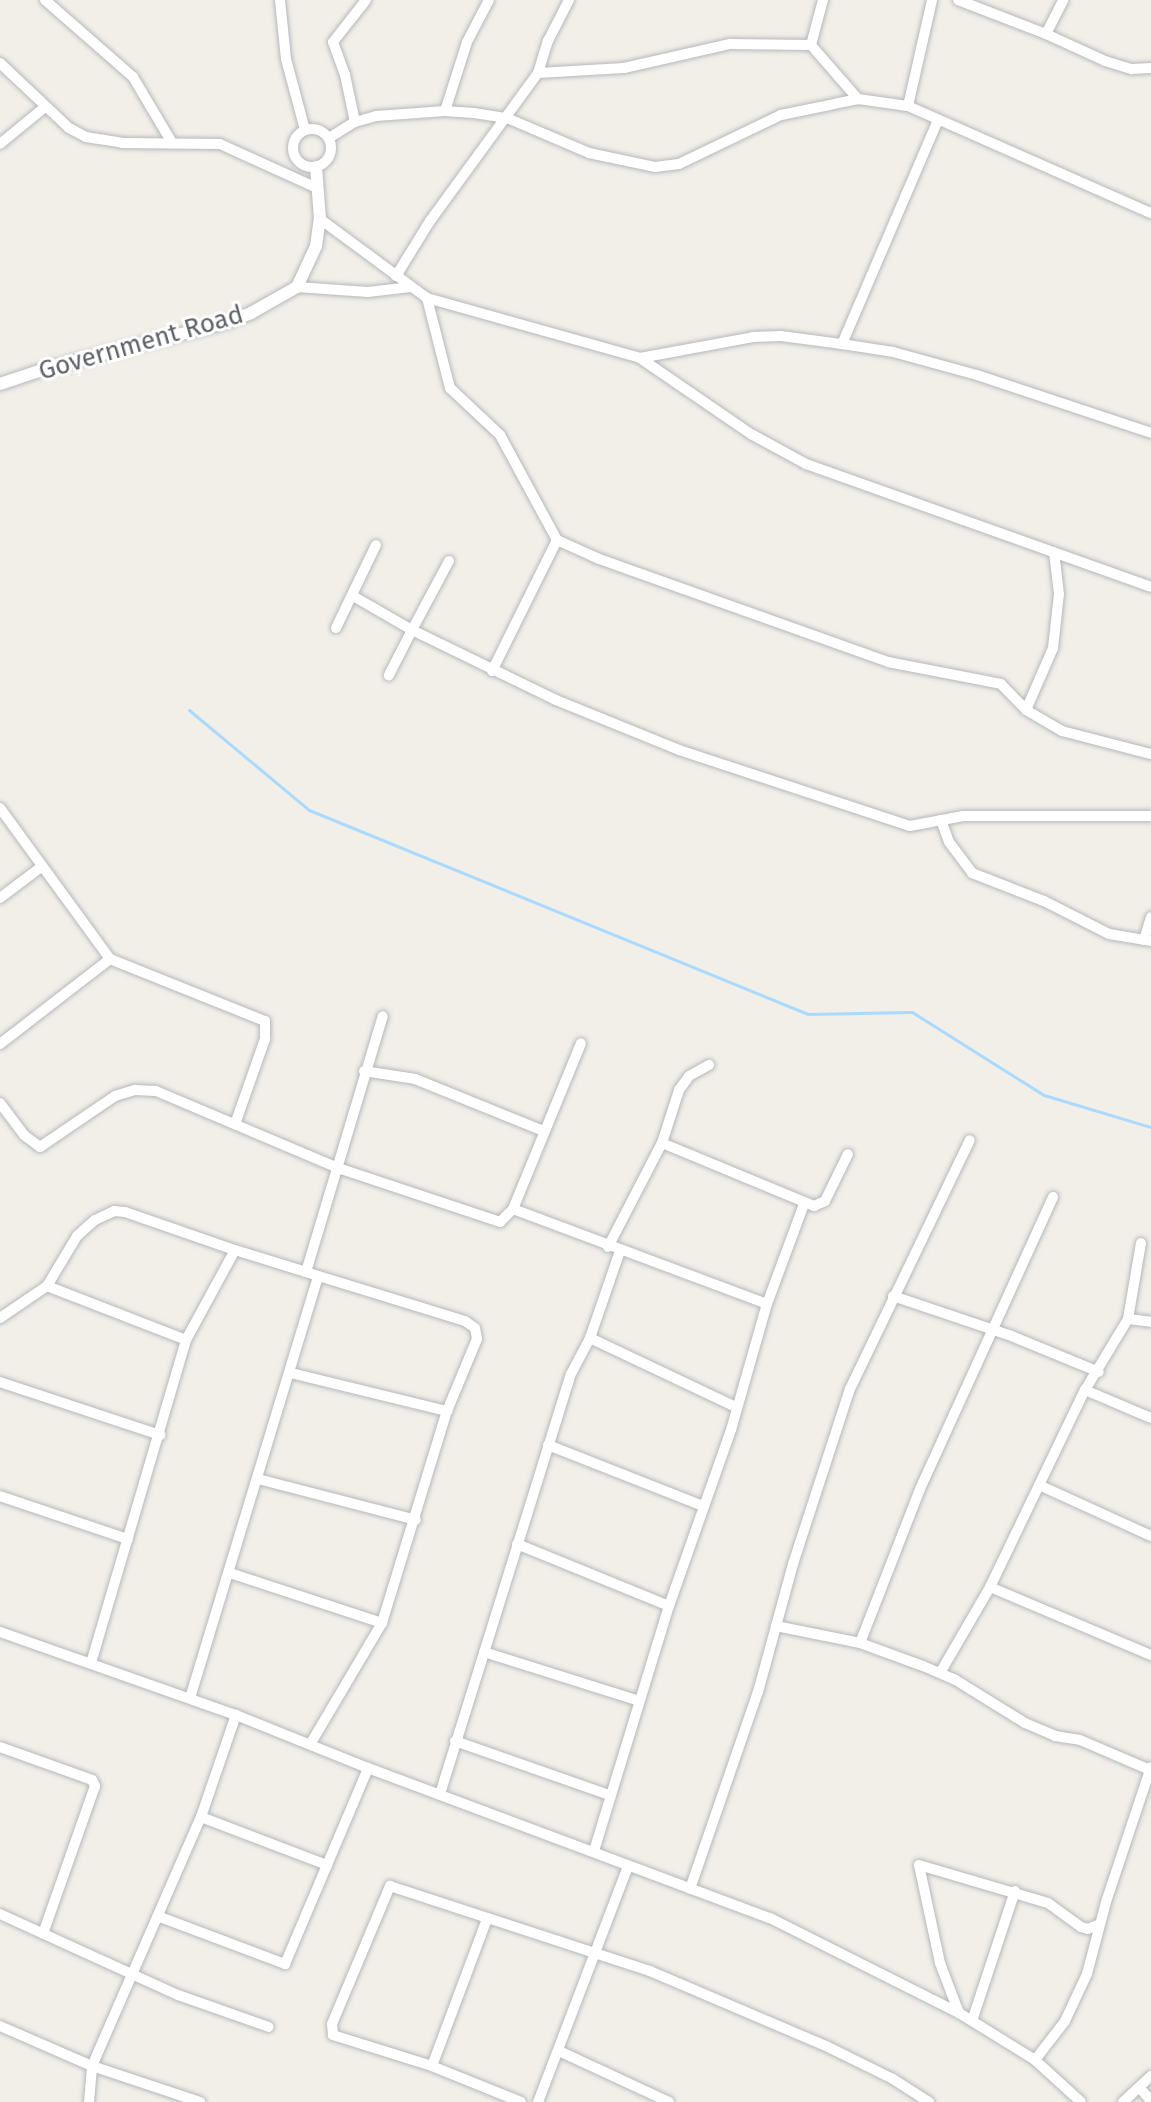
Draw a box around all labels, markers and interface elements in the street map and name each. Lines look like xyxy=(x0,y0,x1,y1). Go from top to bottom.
street label: Government Road xyxy=(35,299,247,387)

